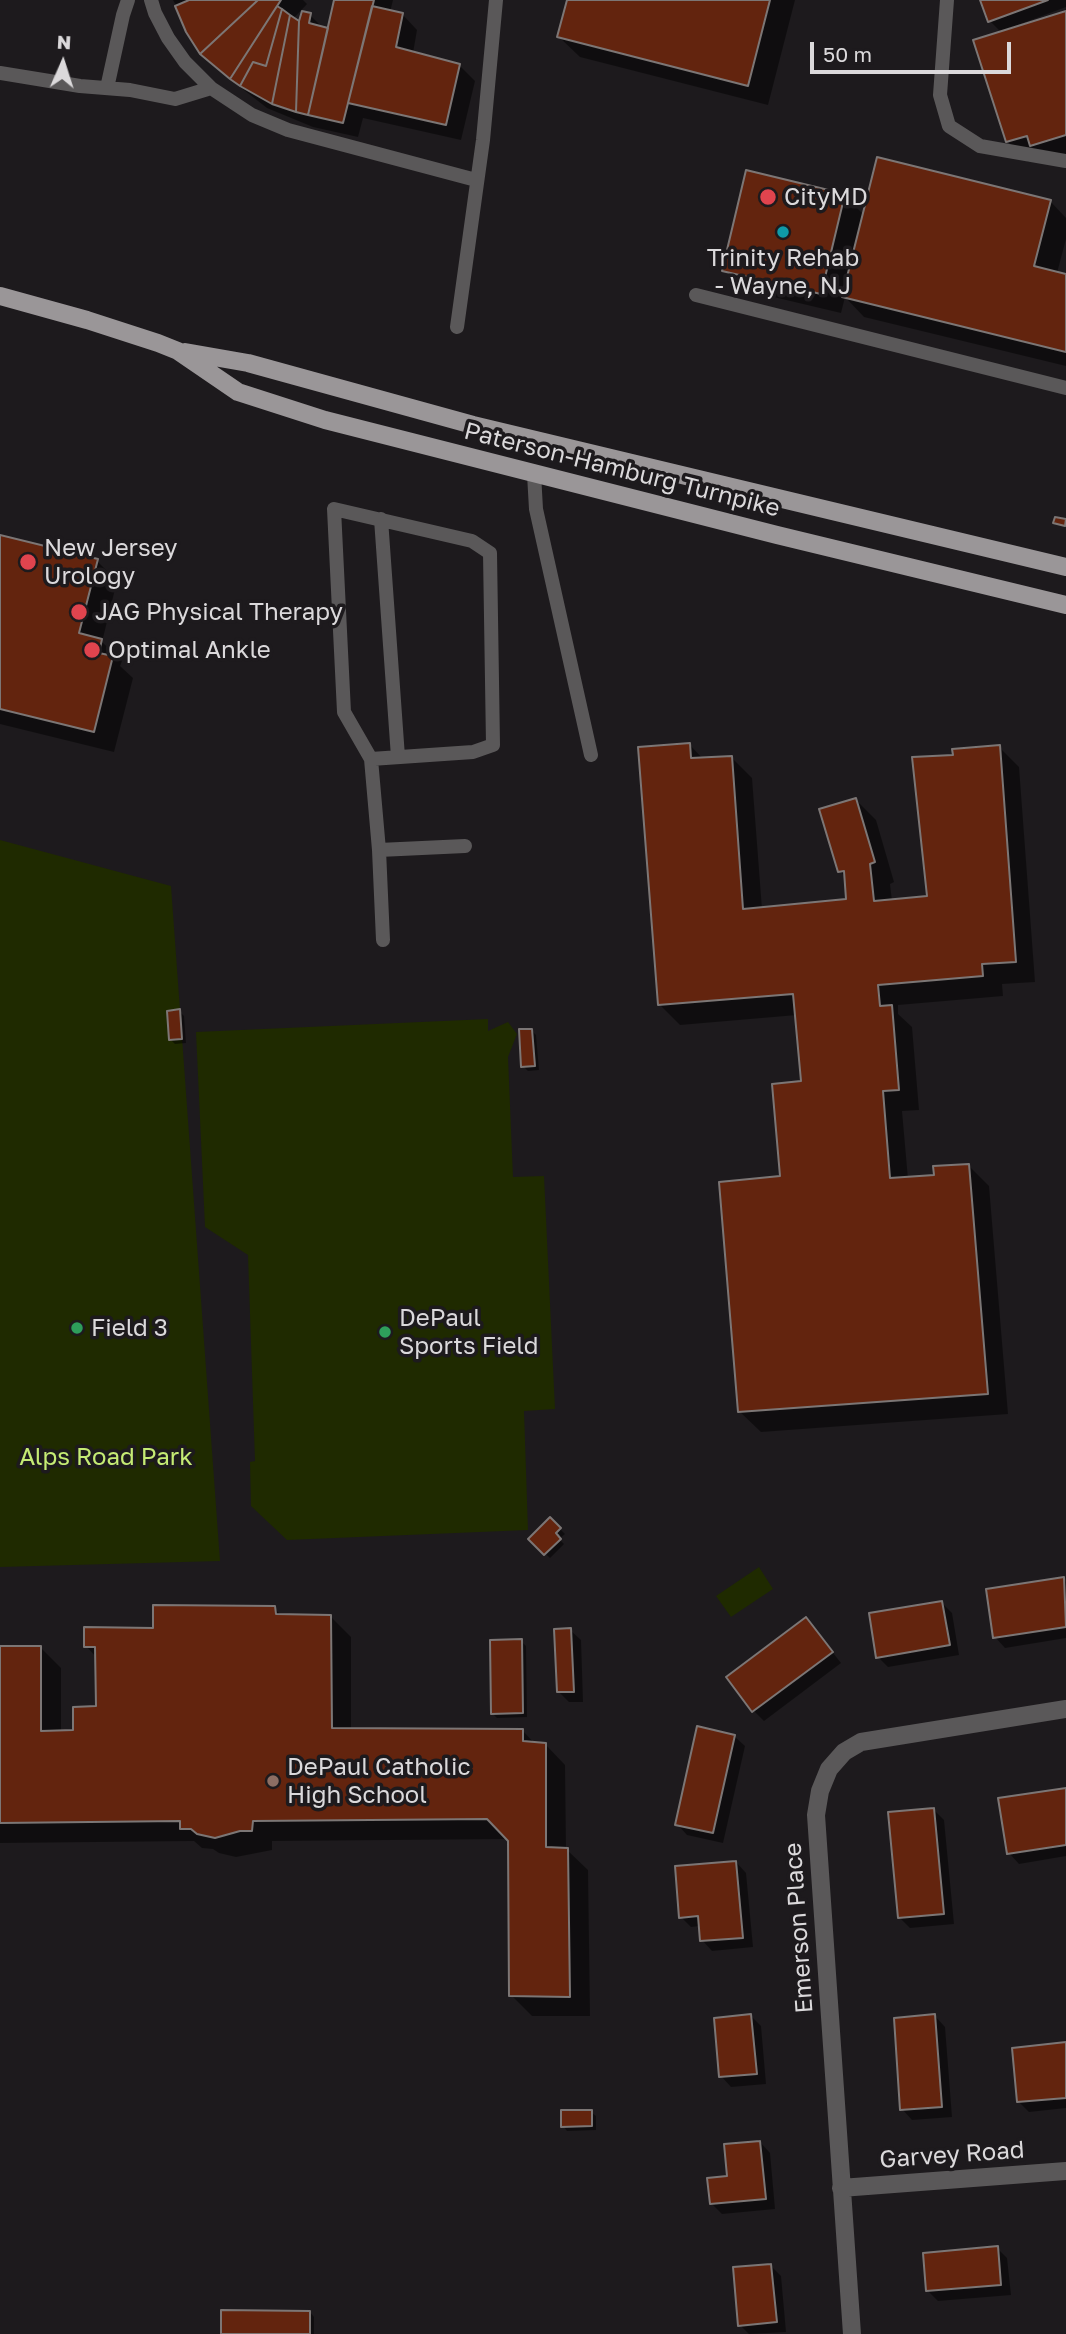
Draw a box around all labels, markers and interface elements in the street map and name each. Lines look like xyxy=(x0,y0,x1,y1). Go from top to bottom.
north arrow xyxy=(28,28,98,98)
scale bar xyxy=(814,28,1015,72)
text: N xyxy=(56,30,72,53)
text: 50 m xyxy=(823,41,872,67)
place label: CityMD xyxy=(784,183,868,211)
marker: CityMD xyxy=(758,187,778,207)
marker: Trinity Rehab - Wayne, NJ xyxy=(775,224,791,240)
place label: Trinity Rehab - Wayne, NJ xyxy=(707,244,859,300)
street label: Paterson-Hamburg Turnpike xyxy=(461,417,783,523)
place label: New Jersey Urology xyxy=(44,534,178,590)
marker: New Jersey Urology xyxy=(18,552,38,572)
place label: JAG Physical Therapy xyxy=(95,598,343,626)
marker: JAG Physical Therapy xyxy=(69,602,89,622)
place label: Optimal Ankle xyxy=(108,636,271,664)
marker: Optimal Ankle xyxy=(82,640,102,660)
place label: DePaul Sports Field xyxy=(399,1304,539,1360)
place label: Field 3 xyxy=(91,1314,168,1342)
marker: Field 3 xyxy=(69,1320,85,1336)
marker: DePaul Sports Field xyxy=(377,1324,393,1340)
park label: Alps Road Park xyxy=(19,1443,193,1471)
place label: DePaul Catholic High School xyxy=(287,1753,471,1809)
marker: DePaul Catholic High School xyxy=(265,1773,281,1789)
street label: Emerson Place xyxy=(779,1842,819,2014)
street label: Garvey Road xyxy=(879,2136,1025,2174)

